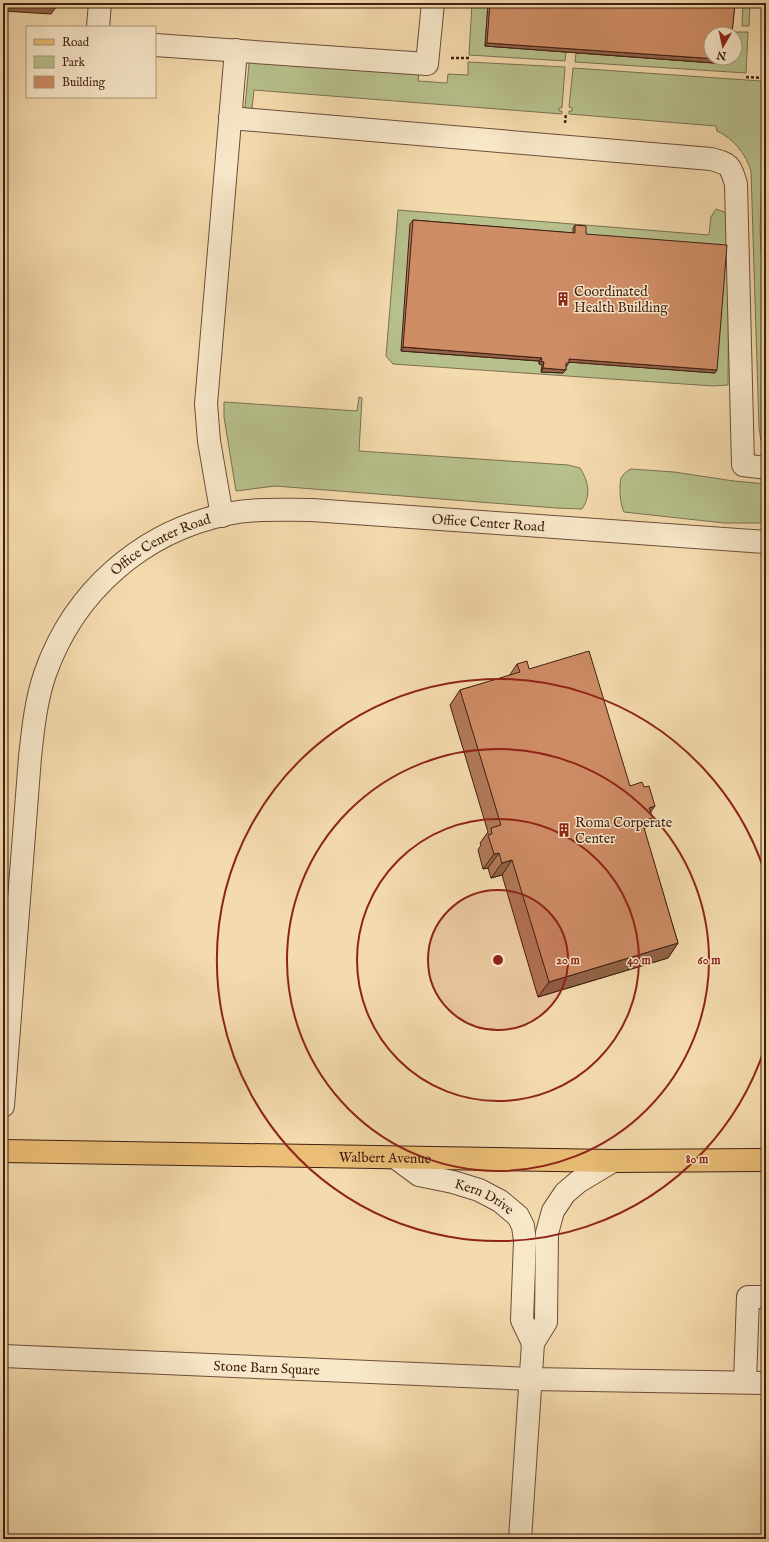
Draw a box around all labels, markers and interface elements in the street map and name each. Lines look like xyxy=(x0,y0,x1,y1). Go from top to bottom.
legend xyxy=(26,26,156,98)
north arrow xyxy=(703,26,743,66)
text: Road xyxy=(62,35,90,50)
text: N xyxy=(715,47,728,63)
text: Park xyxy=(62,55,85,70)
text: Building xyxy=(62,75,106,90)
place label: Coordinated Health Building xyxy=(574,283,668,317)
building icon: Coordinated Health Building xyxy=(555,291,571,307)
street label: Office Center Road xyxy=(107,510,213,580)
street label: Office Center Road xyxy=(431,510,546,536)
place label: Roma Corperate Center xyxy=(575,814,673,848)
building icon: Roma Corperate Center xyxy=(556,822,572,838)
centre of rings xyxy=(491,953,505,967)
text: 20 m xyxy=(556,953,580,968)
text: 40 m xyxy=(627,953,652,968)
text: 60 m xyxy=(698,953,721,968)
street label: Walbert Avenue xyxy=(339,1149,432,1168)
text: 80 m xyxy=(686,1152,709,1167)
street label: Kern Drive xyxy=(452,1175,518,1219)
street label: Stone Barn Square xyxy=(213,1357,321,1380)

